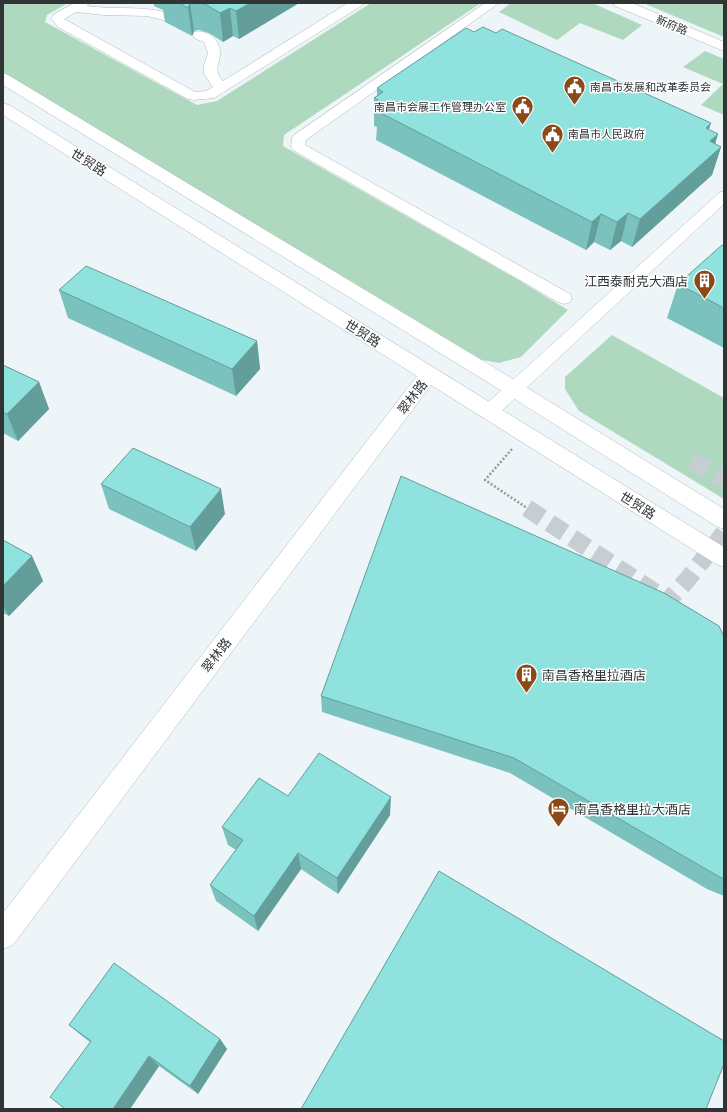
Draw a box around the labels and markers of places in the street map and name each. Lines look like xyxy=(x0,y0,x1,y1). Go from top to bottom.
public building icon: 南昌市发展和改革委员会 xyxy=(562,74,588,107)
place label: 南昌市发展和改革委员会 xyxy=(590,81,711,94)
public building icon: 南昌市会展工作管理办公室 xyxy=(509,94,535,127)
place label: 南昌市会展工作管理办公室 xyxy=(374,101,506,114)
public building icon: 南昌市人民政府 xyxy=(539,121,565,154)
place label: 南昌市人民政府 xyxy=(568,128,645,141)
building icon: 江西泰耐克大酒店 xyxy=(691,268,717,301)
place label: 江西泰耐克大酒店 xyxy=(584,274,688,289)
building icon: 南昌香格里拉酒店 xyxy=(513,662,539,695)
place label: 南昌香格里拉酒店 xyxy=(542,668,646,683)
hotel icon: 南昌香格里拉大酒店 xyxy=(545,796,571,829)
place label: 南昌香格里拉大酒店 xyxy=(574,802,691,817)

